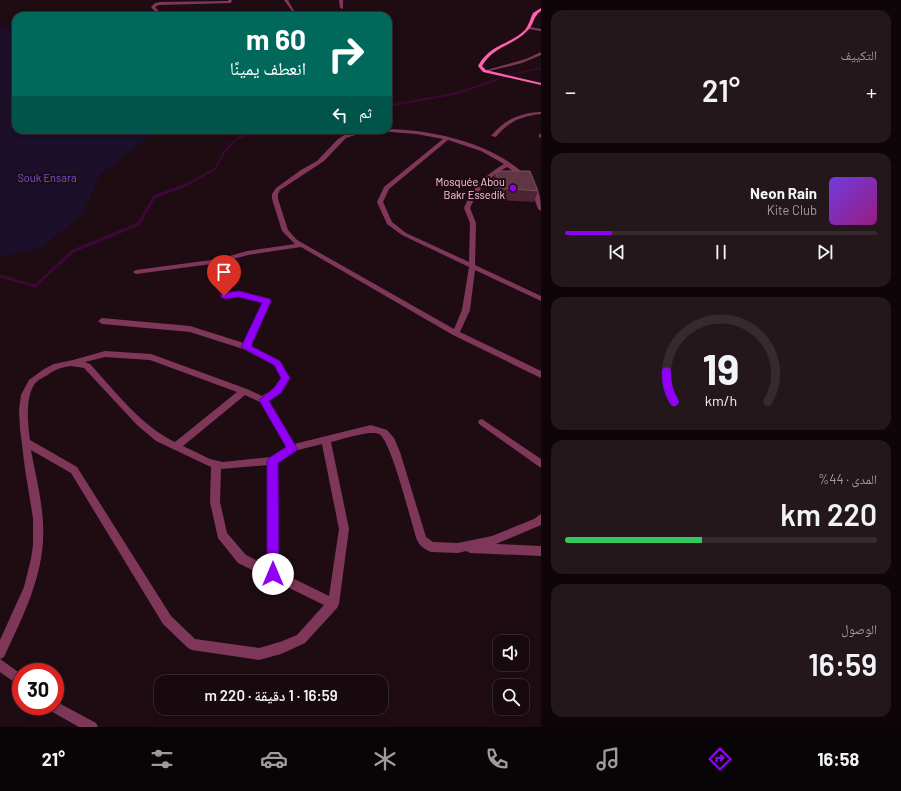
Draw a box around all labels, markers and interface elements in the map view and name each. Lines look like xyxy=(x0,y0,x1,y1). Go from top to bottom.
text: 60 m xyxy=(246,22,306,56)
icon: right xyxy=(320,28,372,80)
text: التكييف xyxy=(841,47,877,63)
text: انعطف يمينًا xyxy=(230,57,306,79)
text: 21° xyxy=(702,72,740,108)
text: − xyxy=(565,78,576,104)
text: + xyxy=(866,78,877,104)
text: ثم xyxy=(359,103,372,121)
icon: left xyxy=(329,104,351,126)
park label: Souk Ensara xyxy=(17,171,77,184)
place label: Mosquée Abou Bakr Essedik xyxy=(435,175,505,201)
marker: Mosquée Abou Bakr Essedik xyxy=(508,183,518,193)
text: Neon Rain xyxy=(750,184,817,202)
text: Kite Club xyxy=(767,202,817,218)
icon: previous xyxy=(606,241,628,263)
icon: pause xyxy=(710,241,732,263)
icon: next xyxy=(814,241,836,263)
pin xyxy=(207,255,241,296)
icon: arrive xyxy=(213,261,235,283)
text: 19 xyxy=(703,342,739,392)
text: km/h xyxy=(705,391,737,408)
text: المدى · 44% xyxy=(818,471,877,487)
text: 220 km xyxy=(780,496,877,532)
position arrow xyxy=(252,553,294,595)
text: الوصول xyxy=(841,621,877,637)
map controls xyxy=(493,635,529,715)
button: sound xyxy=(493,635,529,671)
text: 16:59 xyxy=(808,646,877,682)
speed limit sign: 30 xyxy=(12,663,64,715)
button: search xyxy=(493,679,529,715)
text: 16:59 · 1 دقيقة · 220 m xyxy=(204,686,338,704)
icon: filters xyxy=(148,745,176,773)
icon: car xyxy=(260,745,288,773)
icon: climate xyxy=(371,745,399,773)
icon: phone xyxy=(483,745,511,773)
icon: music xyxy=(594,745,622,773)
icon: directions xyxy=(706,745,734,773)
text: 21° xyxy=(42,748,65,770)
text: 16:58 xyxy=(817,748,859,770)

